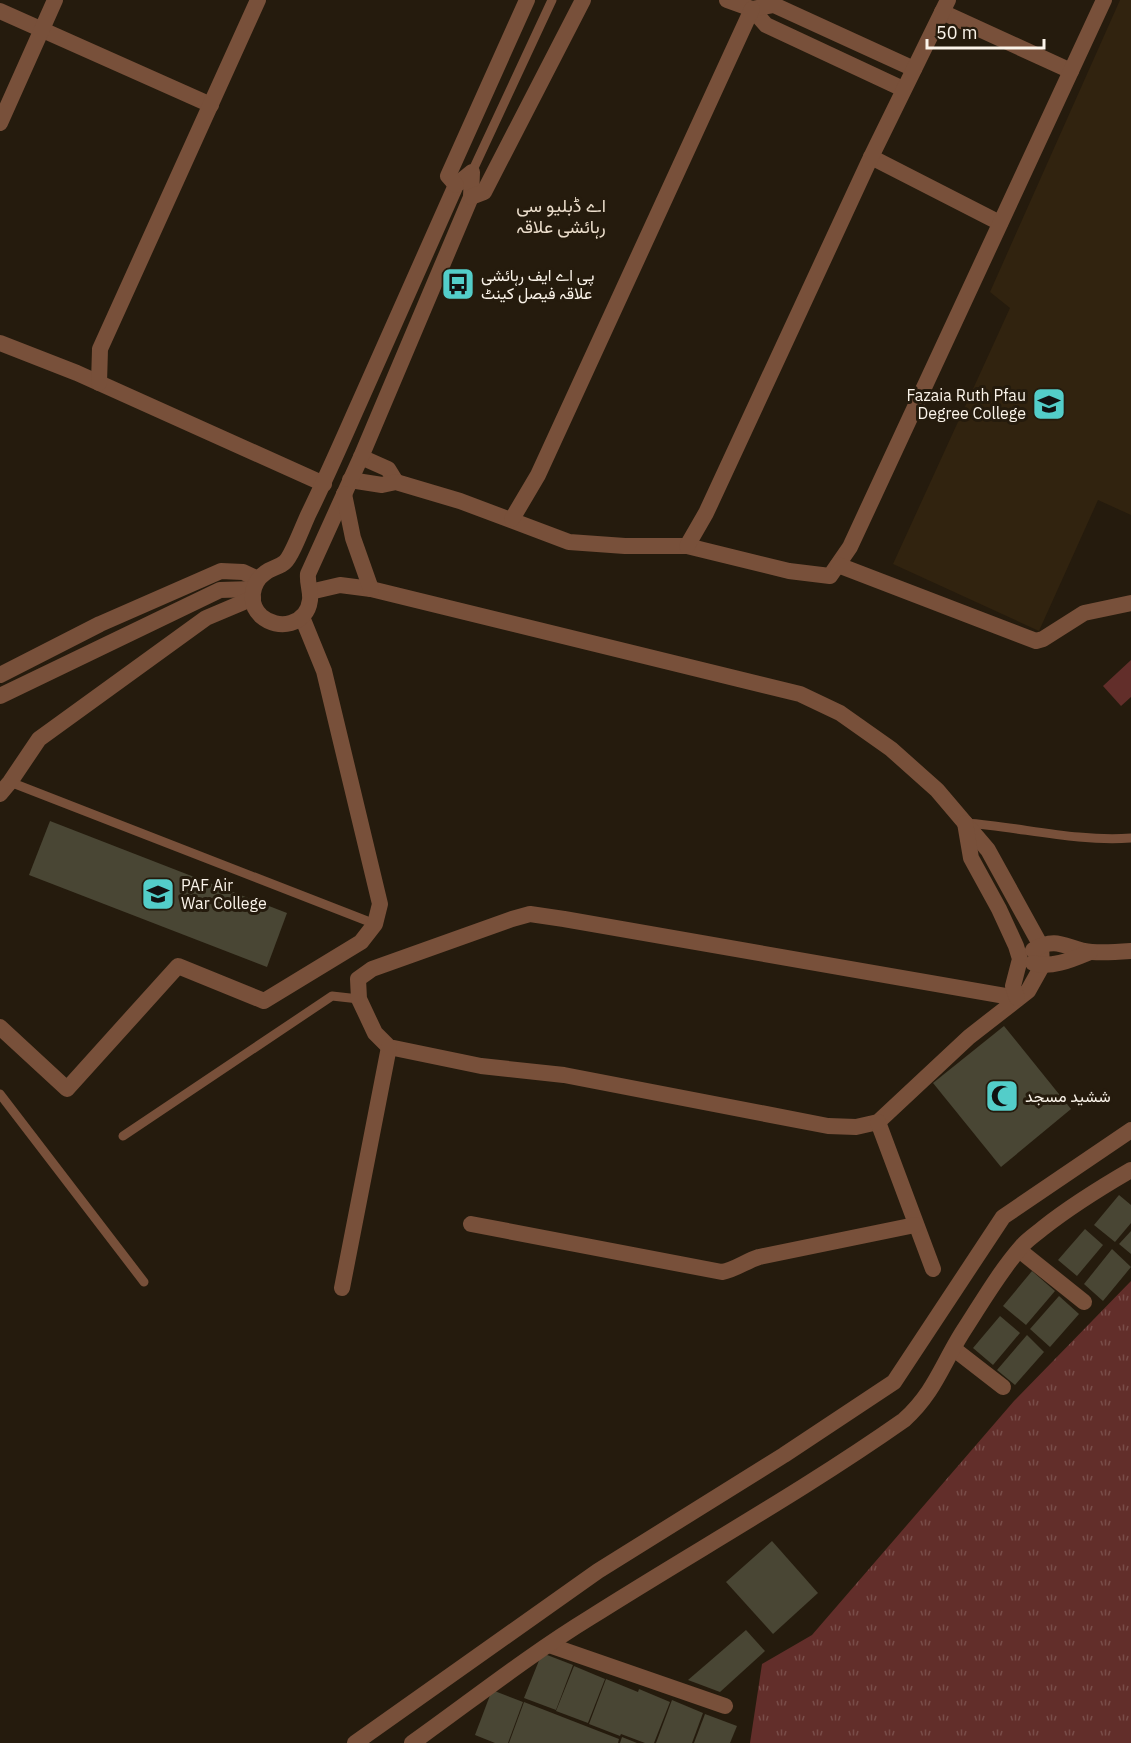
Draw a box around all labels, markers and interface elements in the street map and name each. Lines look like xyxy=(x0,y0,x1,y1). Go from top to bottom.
scale bar xyxy=(927,12,1044,50)
text: 50 m xyxy=(936,21,978,44)
district label: اے ڈبلیو سی رہائشی علاقہ xyxy=(516,194,606,239)
place label: پی اے ایف رہائشی علاقہ فیصل کینٹ xyxy=(481,265,594,304)
bus stop icon: پی اے ایف رہائشی علاقہ فیصل کینٹ xyxy=(440,266,476,302)
place label: Fazaia Ruth Pfau Degree College xyxy=(907,385,1026,423)
school or university icon: Fazaia Ruth Pfau Degree College xyxy=(1031,386,1067,422)
place label: PAF Air War College xyxy=(181,875,267,913)
school or university icon: PAF Air War College xyxy=(140,876,176,912)
mosque icon: ششید مسجد xyxy=(984,1078,1020,1114)
place label: ششید مسجد xyxy=(1025,1086,1111,1106)

